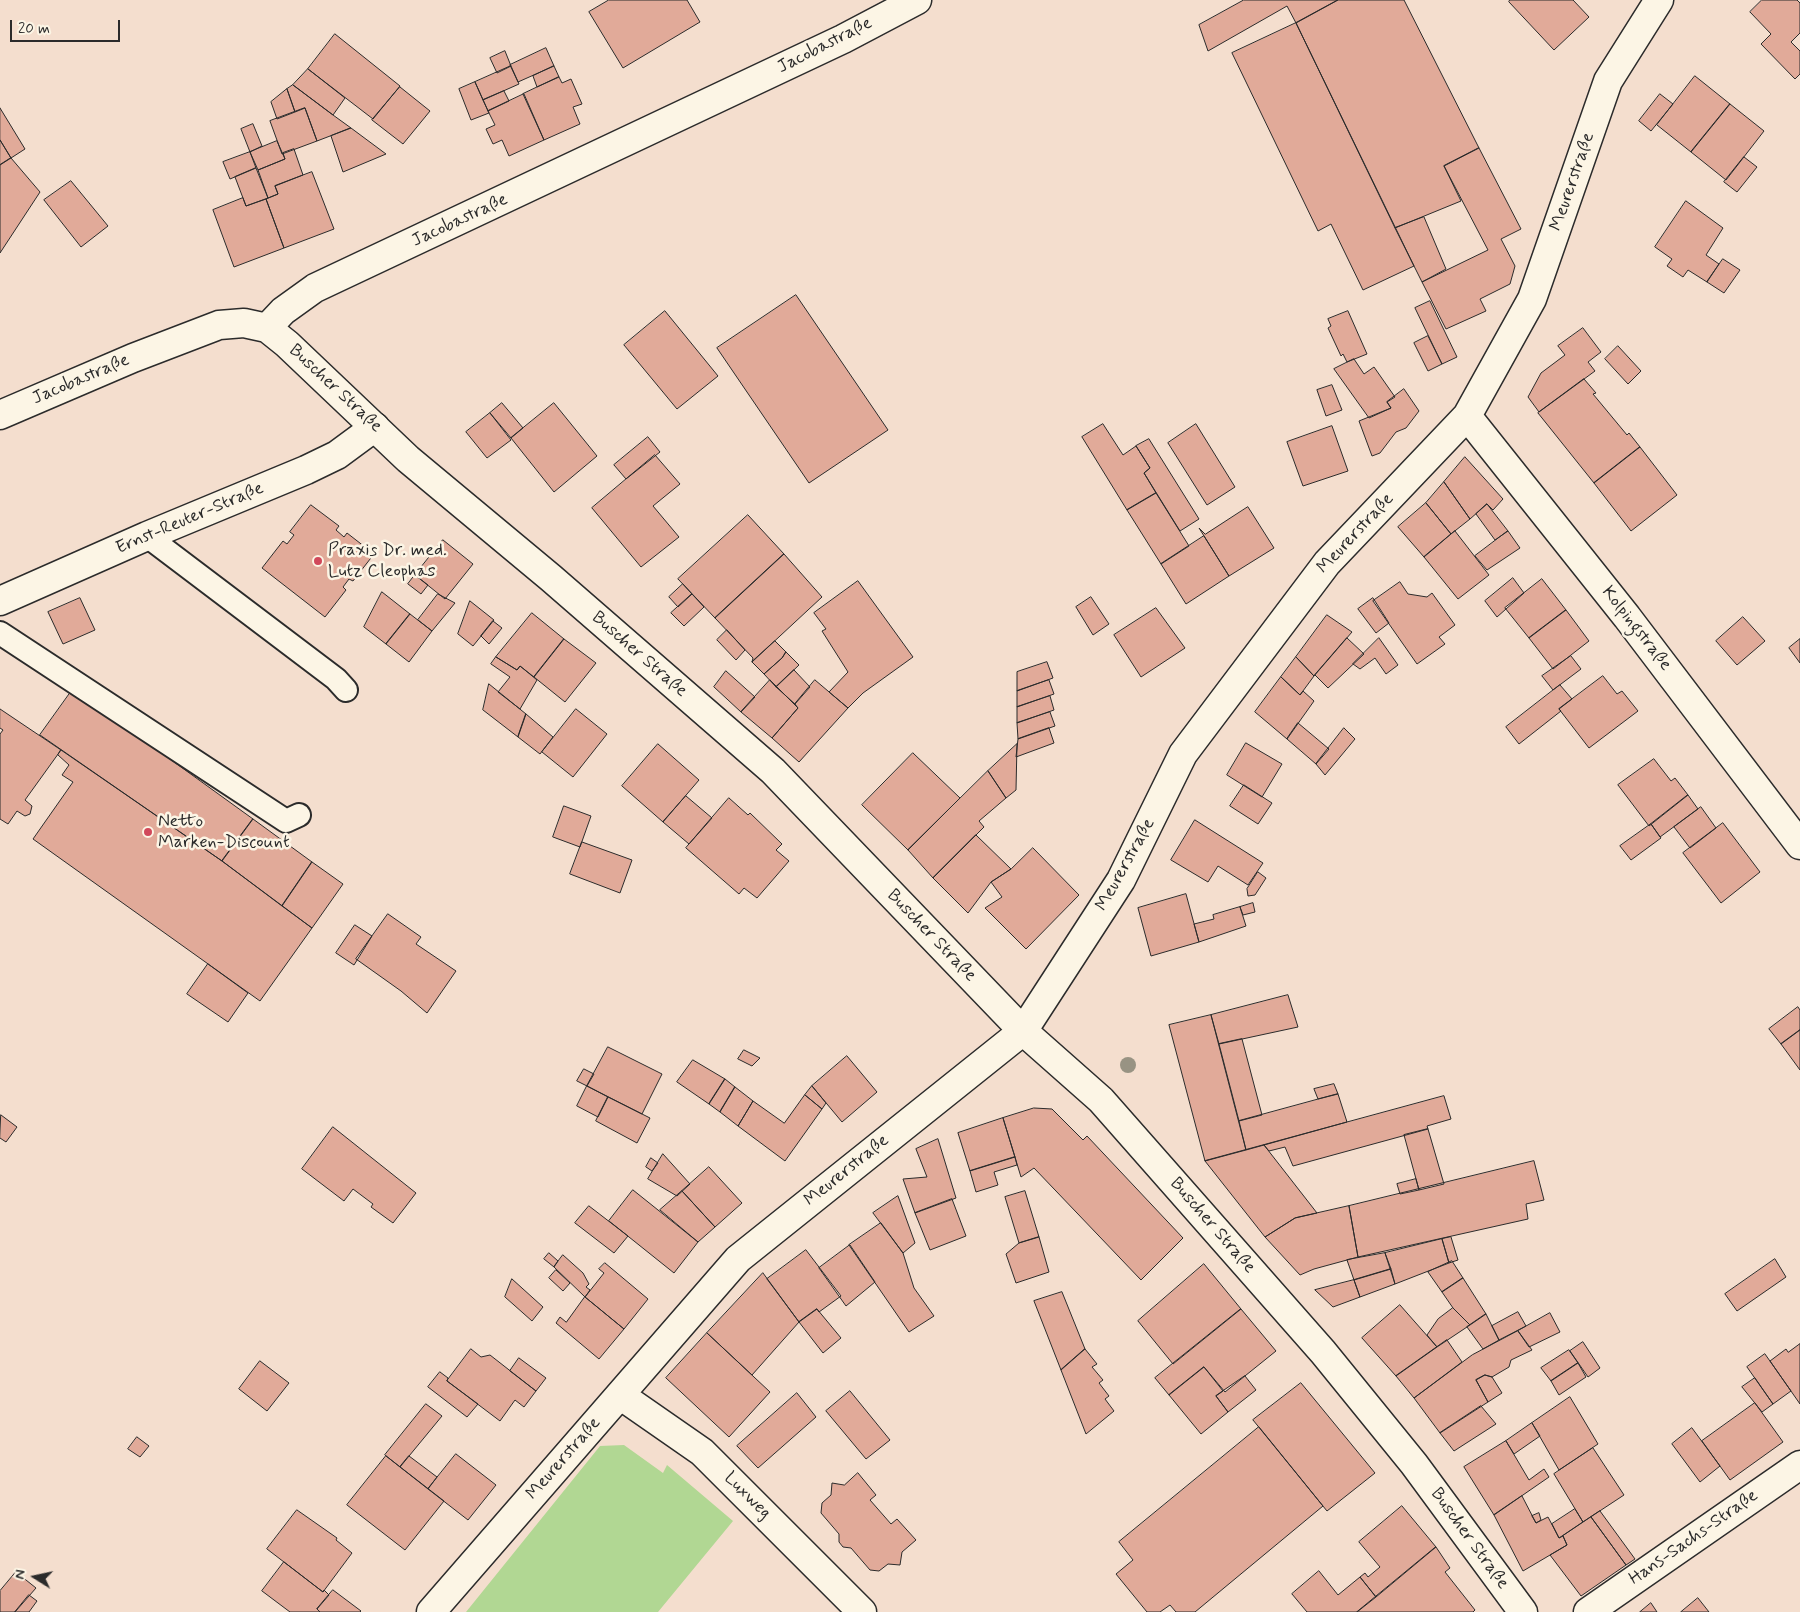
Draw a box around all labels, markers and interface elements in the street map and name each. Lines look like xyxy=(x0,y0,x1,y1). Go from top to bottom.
scale bar xyxy=(12,10,122,42)
street label: Jacobastraße xyxy=(774,13,876,79)
text: 20 m xyxy=(18,19,50,39)
street label: Meurerstraße xyxy=(1546,130,1600,234)
street label: Jacobastraße xyxy=(409,189,511,253)
street label: Buscher Straße xyxy=(284,340,386,438)
street label: Jacobastraße xyxy=(29,350,133,410)
street label: Ernst-Reuter-Straße xyxy=(113,478,267,560)
street label: Meurerstraße xyxy=(1313,489,1399,579)
place label: Praxis Dr. med. Lutz Cleophas xyxy=(328,540,447,582)
marker: Praxis Dr. med. Lutz Cleophas xyxy=(312,555,324,567)
street label: Kolpingstraße xyxy=(1596,582,1676,676)
street label: Buscher Straße xyxy=(587,608,691,702)
place label: Netto Marken-Discount xyxy=(158,811,290,854)
street label: Meurerstraße xyxy=(1092,815,1160,915)
marker: Netto Marken-Discount xyxy=(142,826,154,838)
street label: Buscher Straße xyxy=(882,885,980,987)
street label: Meurerstraße xyxy=(800,1130,894,1212)
street label: Buscher Straße xyxy=(1165,1174,1259,1278)
street label: Meurerstraße xyxy=(522,1413,606,1505)
street label: Luxweg xyxy=(719,1468,775,1524)
street label: Buscher Straße xyxy=(1425,1484,1513,1594)
street label: Hans-Sachs-Straße xyxy=(1625,1485,1763,1591)
north arrow xyxy=(10,1552,60,1602)
text: N xyxy=(11,1568,30,1581)

